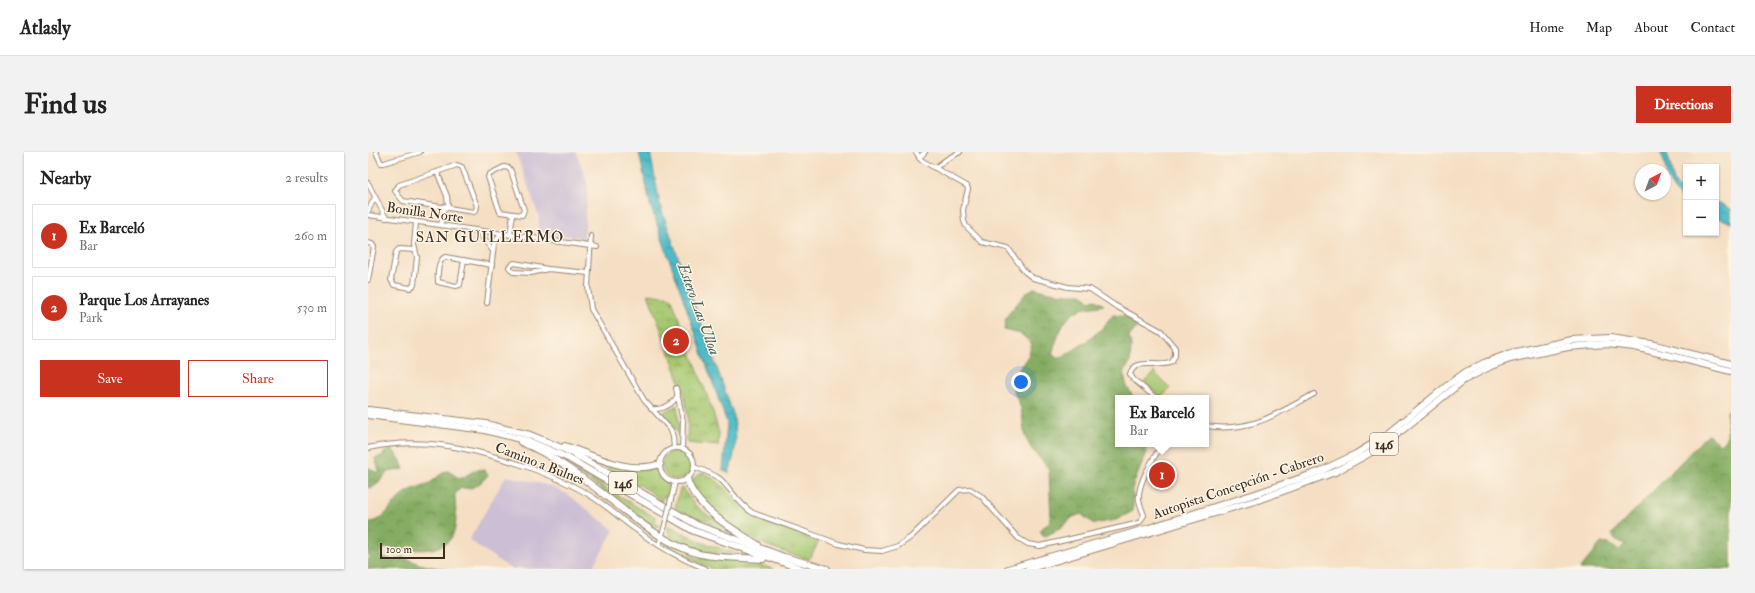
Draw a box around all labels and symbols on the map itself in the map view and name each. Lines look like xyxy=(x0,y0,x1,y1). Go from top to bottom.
north arrow xyxy=(1635,164,1671,200)
street label: Bonilla Norte xyxy=(385,199,465,226)
district label: SAN GUILLERMO xyxy=(416,228,564,247)
water label: Estero Las Ulloa xyxy=(673,260,724,358)
pin: 2 xyxy=(663,326,689,356)
your location xyxy=(1011,372,1031,392)
road number: 146 xyxy=(1370,433,1398,455)
street label: Camino a Bulnes xyxy=(493,439,587,488)
street label: Autopista Concepción - Cabrero xyxy=(1150,448,1326,524)
pin: 1 xyxy=(1149,460,1175,490)
road number: 146 xyxy=(609,472,637,494)
scale bar xyxy=(380,541,445,560)

